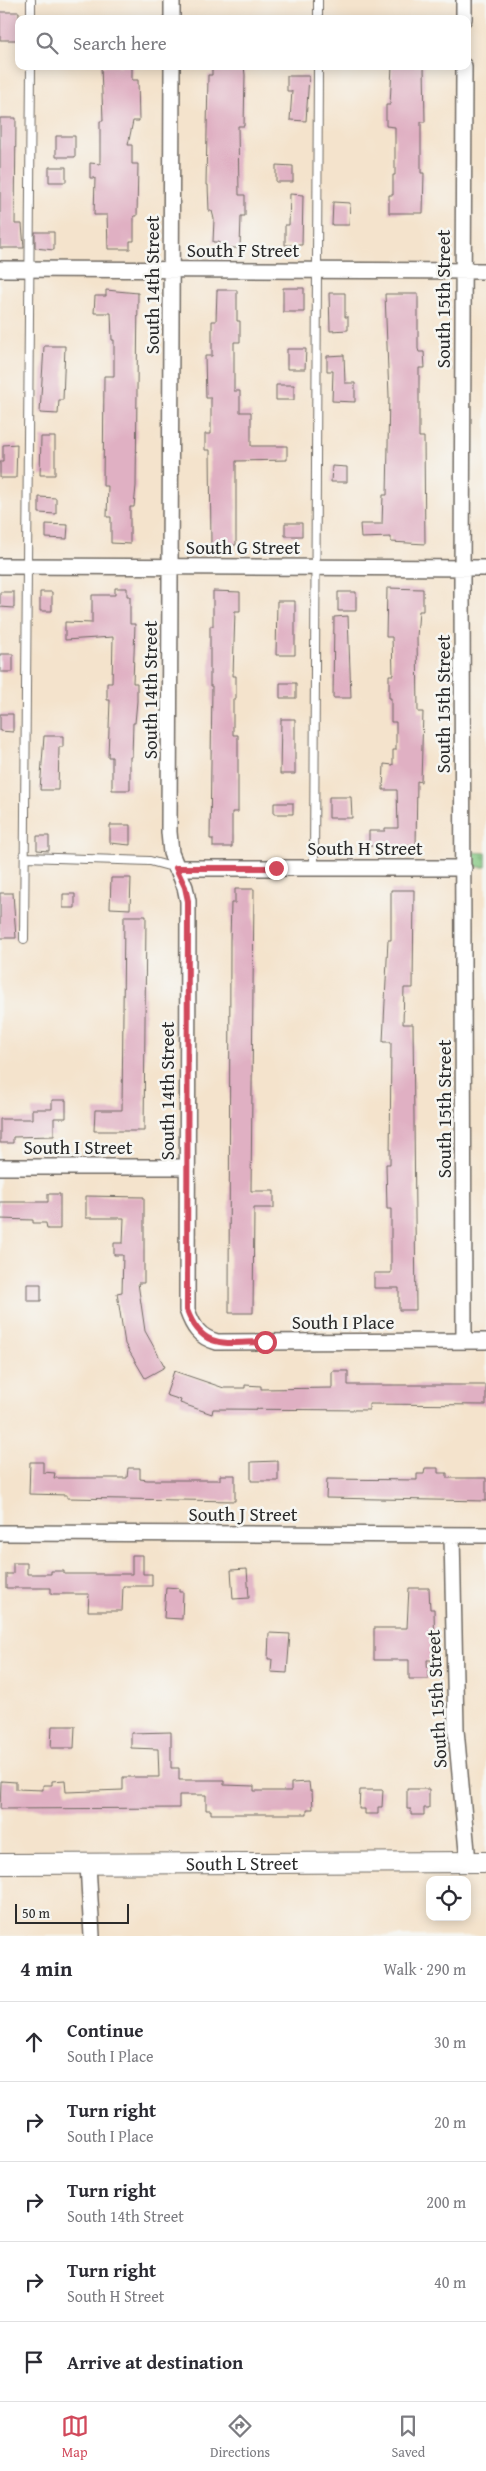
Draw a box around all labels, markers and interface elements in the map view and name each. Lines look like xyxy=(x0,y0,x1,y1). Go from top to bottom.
search box xyxy=(15,15,471,70)
icon: search xyxy=(33,29,61,57)
text: Search here xyxy=(73,29,167,57)
street label: South 14th Street xyxy=(138,215,166,354)
street label: South 15th Street xyxy=(429,229,457,368)
street label: South F Street xyxy=(187,236,299,264)
street label: South G Street xyxy=(186,533,300,561)
street label: South 14th Street xyxy=(136,620,164,759)
street label: South 15th Street xyxy=(429,634,457,773)
street label: South H Street xyxy=(307,834,423,862)
route end xyxy=(265,857,288,880)
street label: South 14th Street xyxy=(153,1021,181,1160)
street label: South 15th Street xyxy=(430,1039,458,1178)
street label: South I Street xyxy=(24,1133,133,1161)
street label: South I Place xyxy=(292,1308,394,1336)
route start xyxy=(254,1331,277,1354)
street label: South J Street xyxy=(188,1500,298,1528)
street label: South 15th Street xyxy=(418,1629,454,1769)
street label: South L Street xyxy=(186,1849,299,1877)
map controls xyxy=(426,1876,471,1921)
button: locate xyxy=(426,1876,471,1921)
scale bar xyxy=(15,1901,129,1924)
text: 50 m xyxy=(22,1903,50,1923)
text: 4 min xyxy=(20,1953,72,1984)
text: Walk · 290 m xyxy=(383,1957,466,1981)
text: Continue xyxy=(67,2016,144,2044)
icon: ahead xyxy=(20,2028,48,2056)
text: 30 m xyxy=(434,2030,466,2054)
text: South I Place xyxy=(67,2044,154,2068)
text: Turn right xyxy=(67,2096,156,2124)
icon: right xyxy=(20,2108,48,2136)
text: 20 m xyxy=(434,2110,466,2134)
text: South I Place xyxy=(67,2124,154,2148)
text: Turn right xyxy=(67,2176,156,2204)
icon: right xyxy=(20,2188,48,2216)
text: 200 m xyxy=(426,2190,466,2214)
text: South 14th Street xyxy=(67,2204,184,2228)
text: Turn right xyxy=(67,2256,156,2284)
icon: right xyxy=(20,2268,48,2296)
text: 40 m xyxy=(434,2270,466,2294)
text: South H Street xyxy=(67,2284,164,2308)
icon: arrive xyxy=(20,2348,48,2376)
text: Arrive at destination xyxy=(67,2348,243,2376)
tab: Map xyxy=(61,2412,89,2462)
tab: Directions xyxy=(210,2412,270,2462)
tab: Saved xyxy=(391,2412,425,2462)

